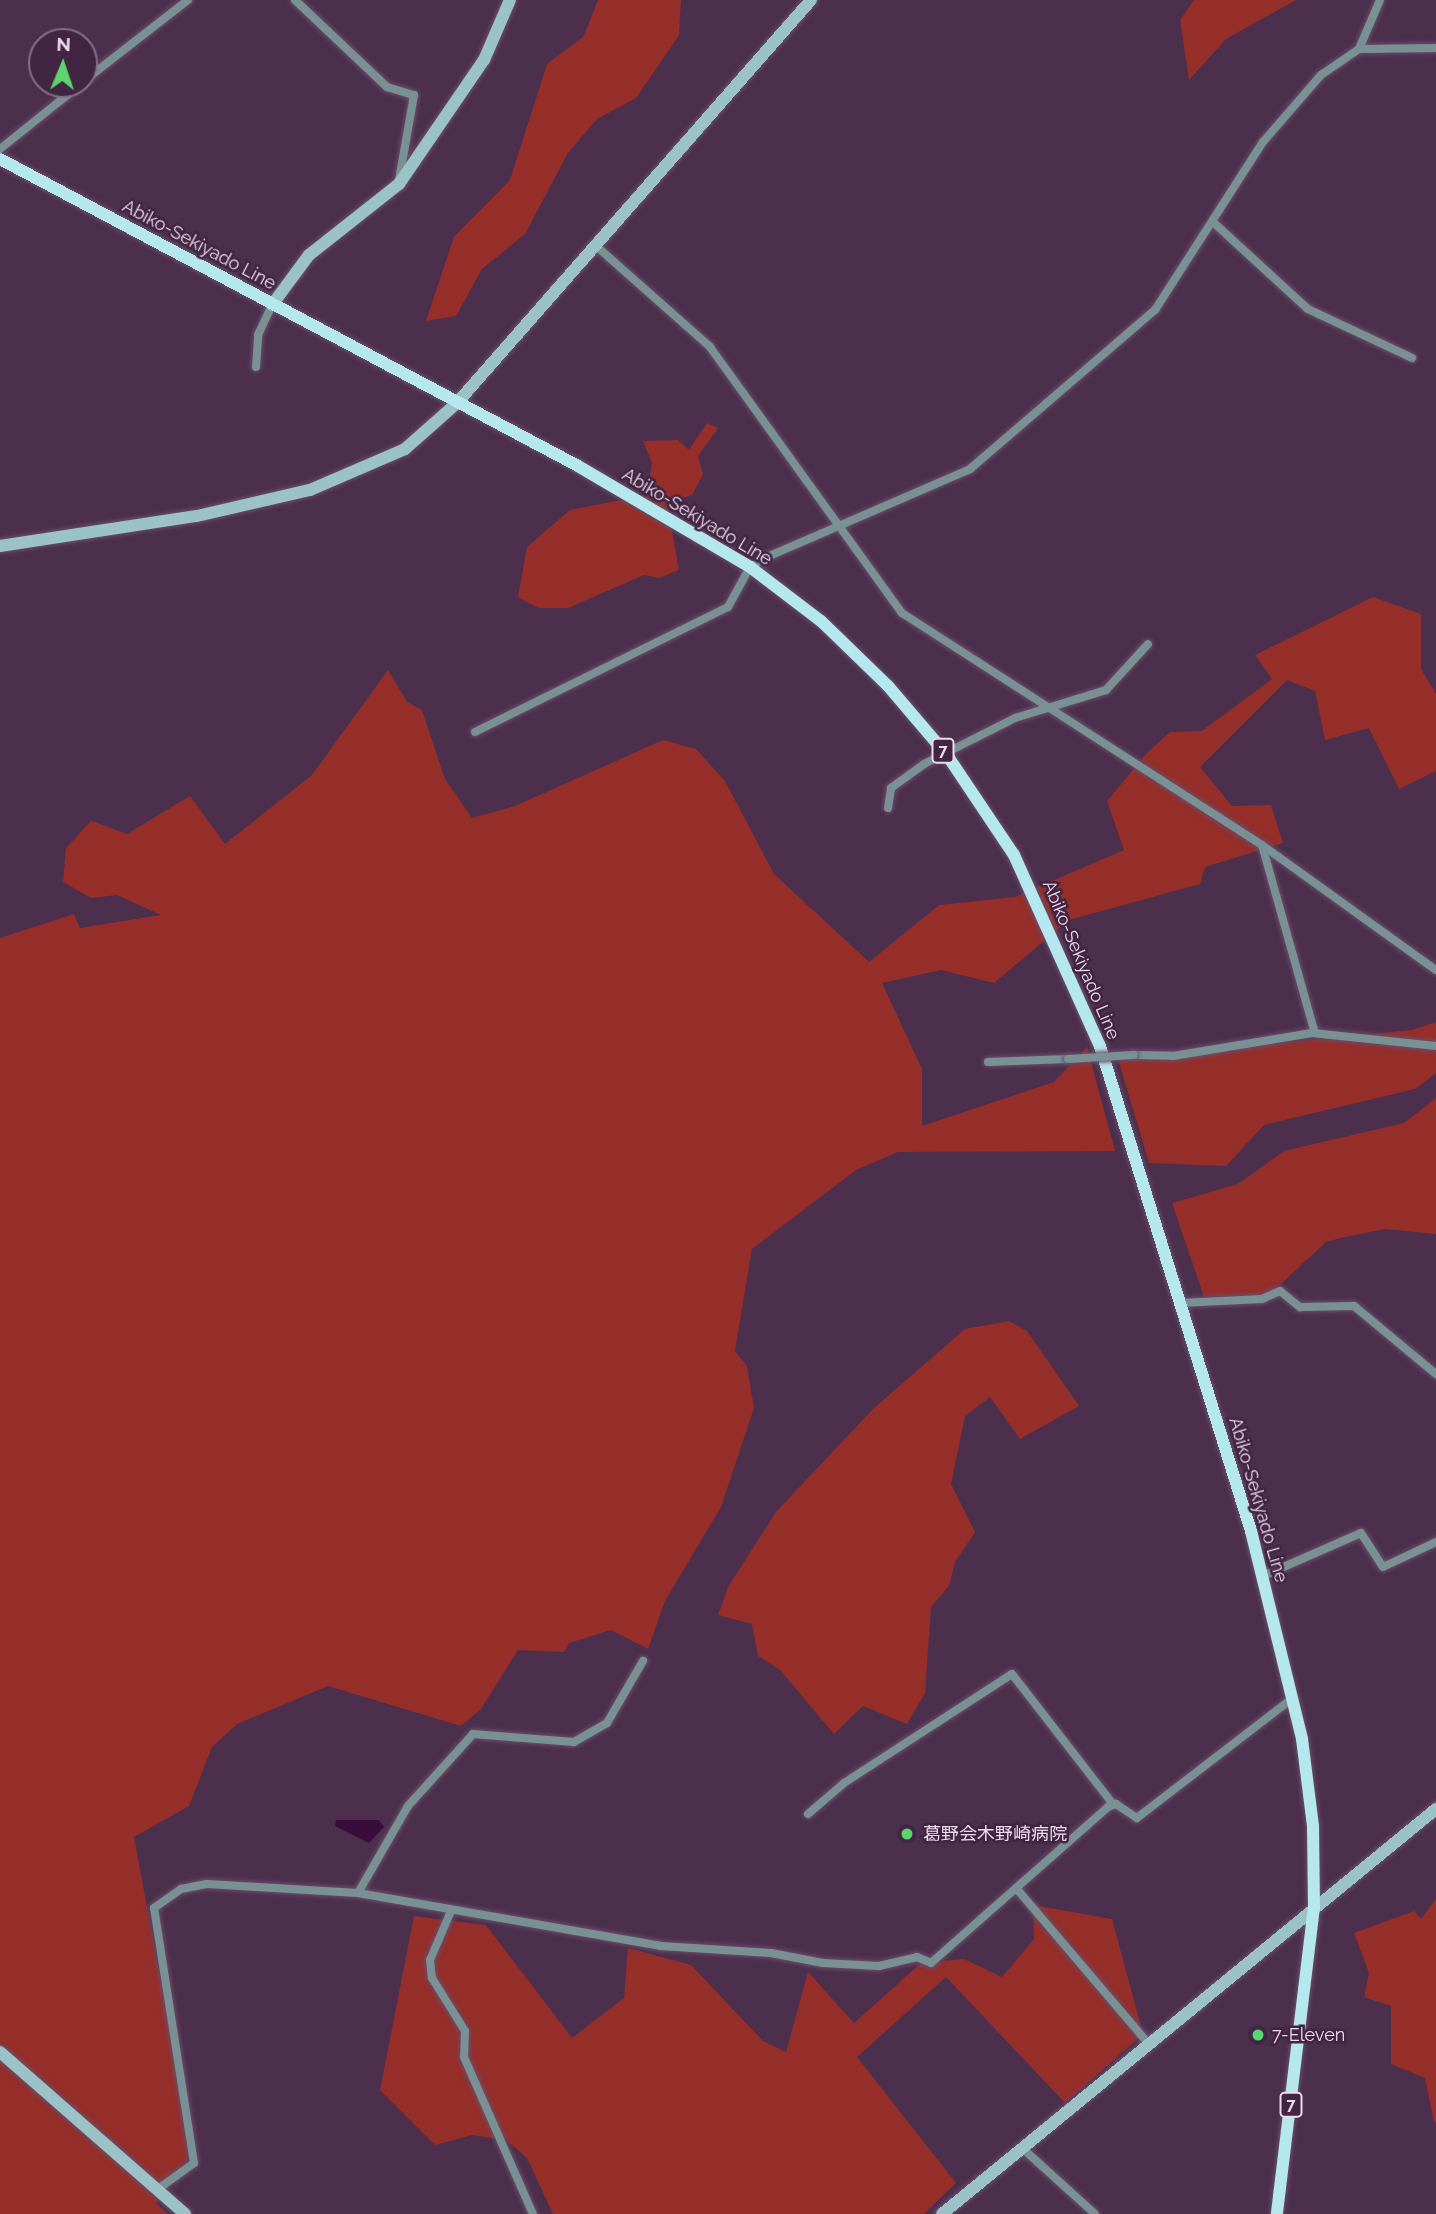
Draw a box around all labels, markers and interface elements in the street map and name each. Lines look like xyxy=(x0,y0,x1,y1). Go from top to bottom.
north arrow xyxy=(28,28,98,98)
text: N xyxy=(56,33,71,55)
street label: Abiko-Sekiyado Line xyxy=(119,195,279,295)
street label: Abiko-Sekiyado Line xyxy=(618,464,776,570)
road number: 7 xyxy=(931,738,955,764)
street label: Abiko-Sekiyado Line xyxy=(1038,877,1124,1043)
street label: Abiko-Sekiyado Line xyxy=(1224,1415,1292,1585)
place label: 葛野会木野崎病院 xyxy=(923,1823,1067,1845)
marker: 葛野会木野崎病院 xyxy=(897,1824,917,1844)
place label: 7-Eleven xyxy=(1272,2024,1345,2046)
marker: 7-Eleven xyxy=(1250,2027,1266,2043)
road number: 7 xyxy=(1279,2092,1303,2118)

